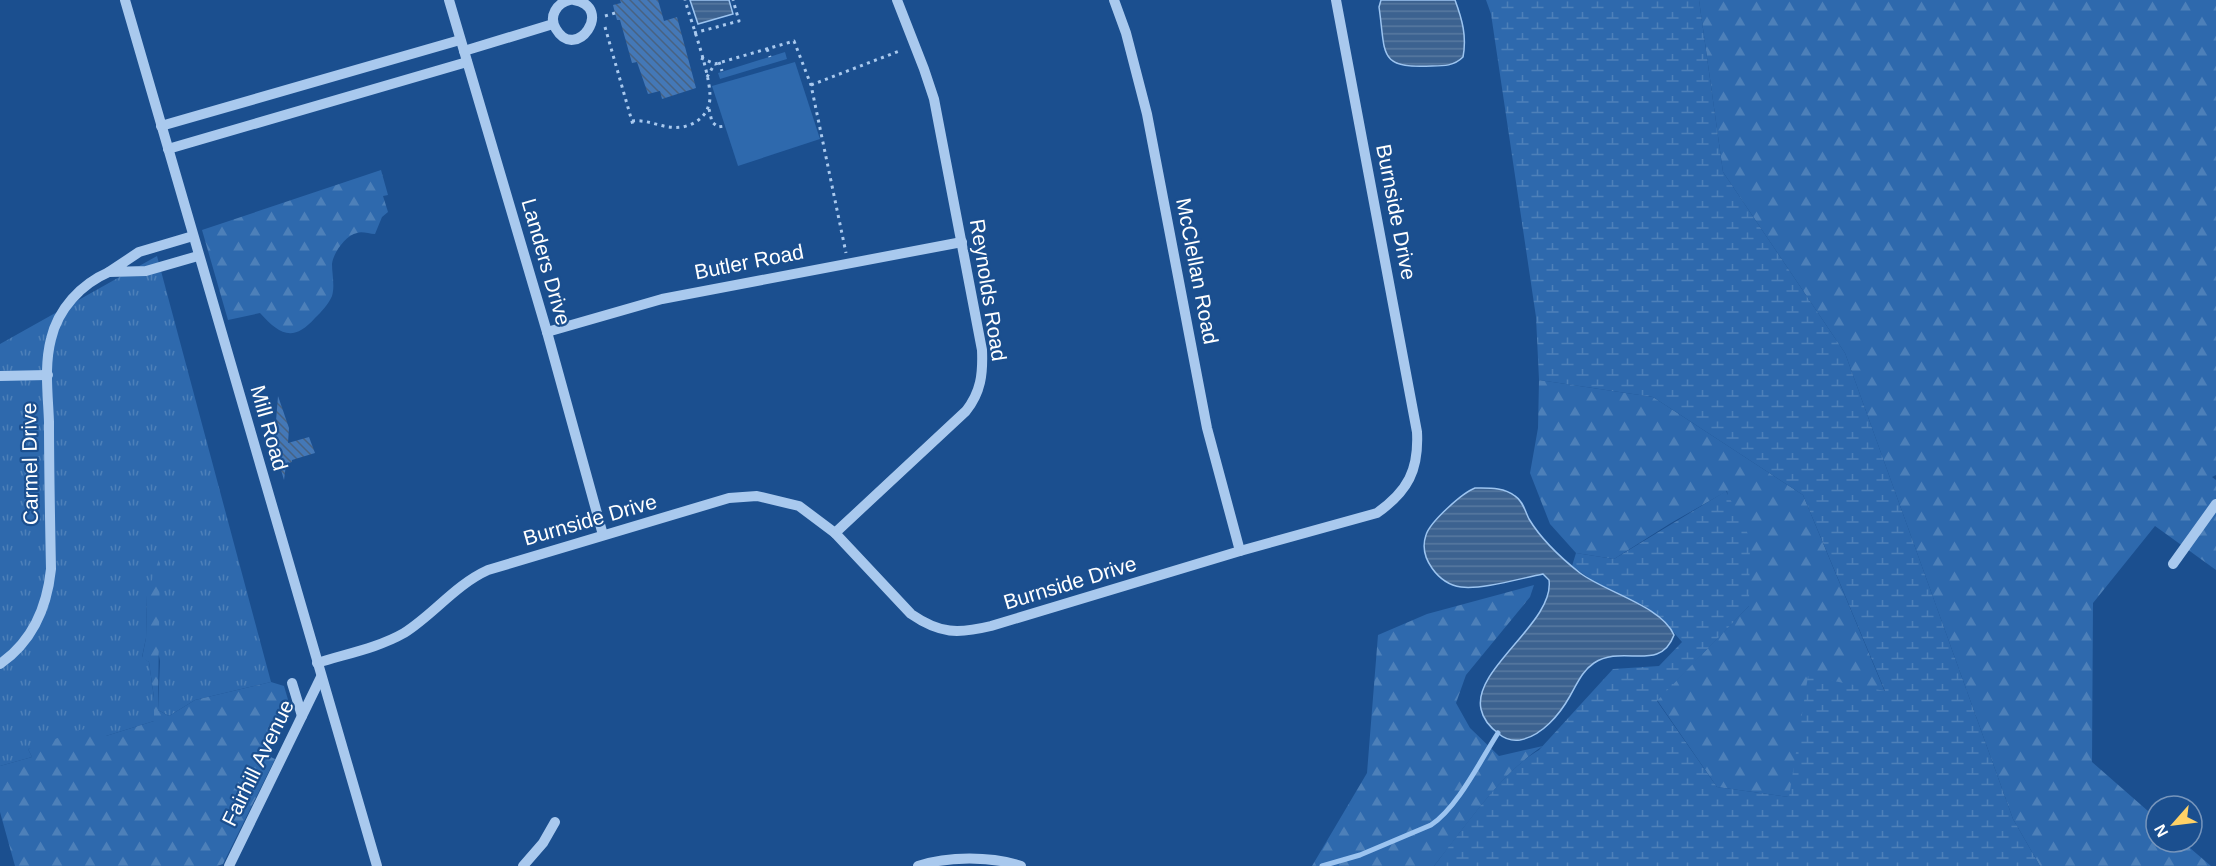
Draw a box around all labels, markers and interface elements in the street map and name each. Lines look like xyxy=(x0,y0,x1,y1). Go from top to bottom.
street label: Burnside Drive xyxy=(1372,142,1421,282)
street label: Landers Drive xyxy=(517,196,576,328)
street label: McClellan Road xyxy=(1172,196,1223,346)
street label: Reynolds Road xyxy=(966,217,1011,363)
street label: Butler Road xyxy=(692,240,806,283)
street label: Mill Road xyxy=(246,383,293,473)
street label: Carmel Drive xyxy=(17,403,42,525)
street label: Burnside Drive xyxy=(520,489,659,550)
street label: Burnside Drive xyxy=(1001,551,1139,614)
street label: Fairhill Avenue xyxy=(217,696,298,830)
north arrow xyxy=(2144,794,2204,854)
text: N xyxy=(2151,822,2171,840)

